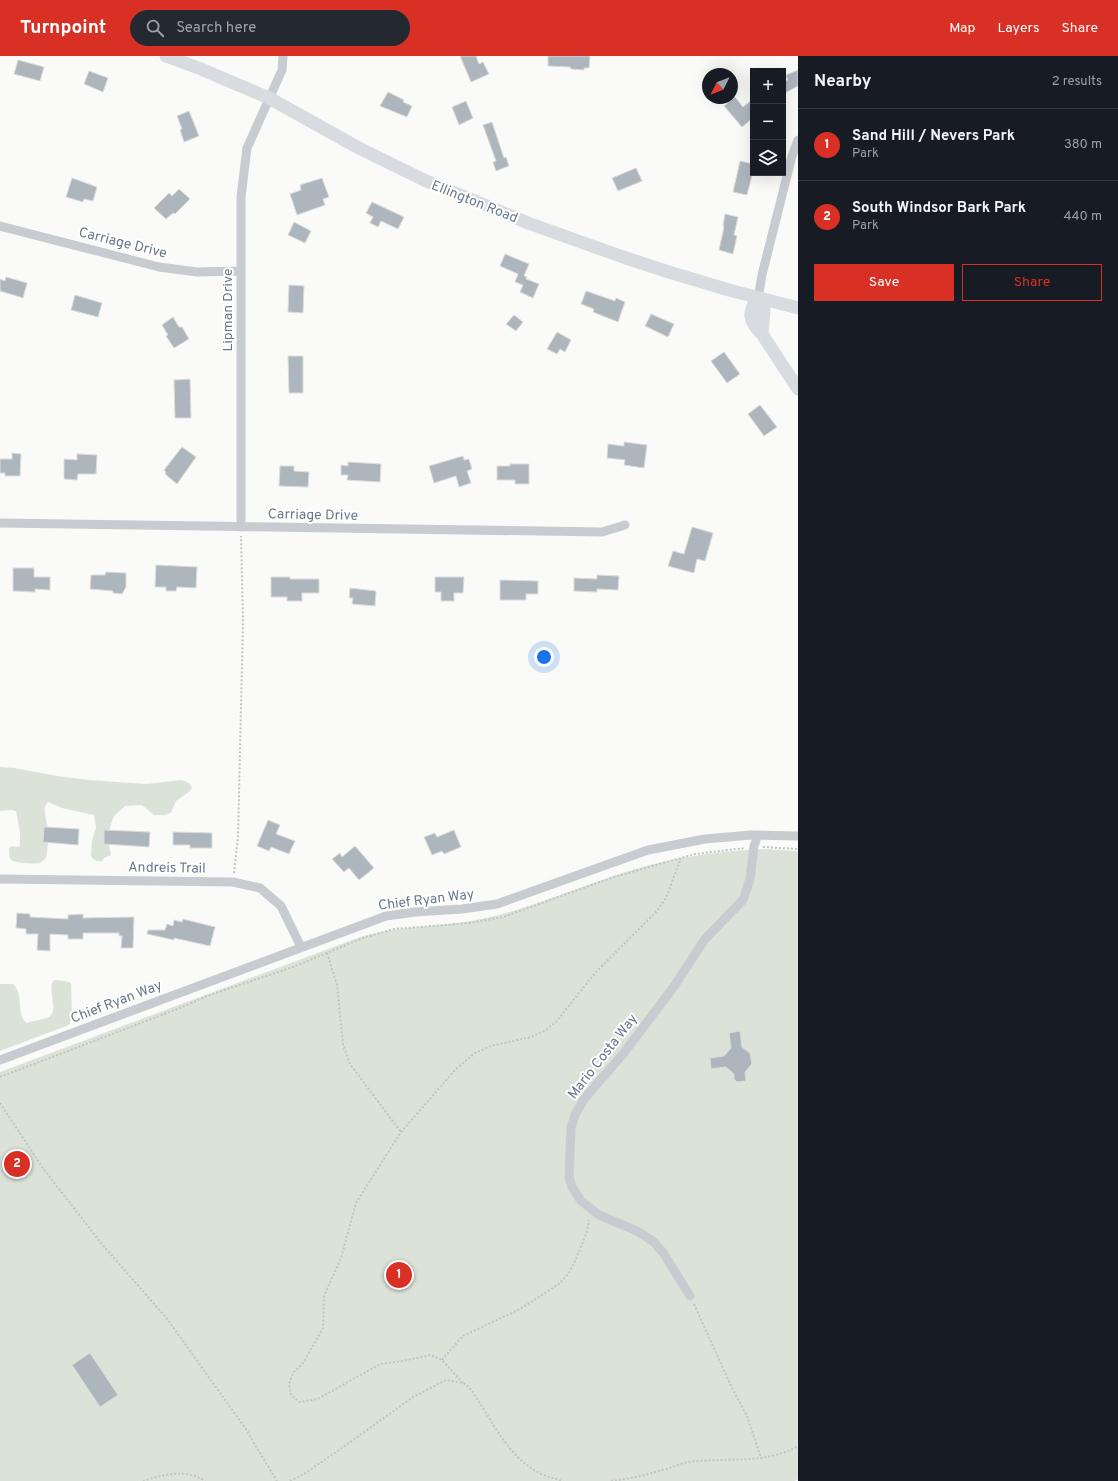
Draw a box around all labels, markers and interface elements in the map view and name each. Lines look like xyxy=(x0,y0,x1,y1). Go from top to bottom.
search box xyxy=(130,10,410,46)
text: Turnpoint xyxy=(20,16,106,40)
icon: search xyxy=(144,17,166,39)
text: Search here xyxy=(176,19,256,38)
text: Map xyxy=(949,20,975,37)
text: Layers xyxy=(997,20,1039,37)
text: Share xyxy=(1061,20,1098,37)
north arrow xyxy=(702,68,738,104)
map controls xyxy=(750,68,786,176)
button: + xyxy=(750,68,786,104)
text: Nearby xyxy=(814,71,871,93)
text: 2 results xyxy=(1052,74,1102,90)
button: − xyxy=(750,104,786,140)
text: Sand Hill / Nevers Park xyxy=(852,127,1015,146)
text: 1 xyxy=(824,137,830,153)
text: 380 m xyxy=(1064,137,1102,153)
button: layers xyxy=(750,140,786,176)
text: Park xyxy=(852,146,879,162)
street label: Ellington Road xyxy=(429,177,520,227)
text: South Windsor Bark Park xyxy=(852,199,1026,218)
text: 2 xyxy=(823,209,831,225)
text: 440 m xyxy=(1063,209,1102,225)
text: Park xyxy=(852,218,879,234)
street label: Carriage Drive xyxy=(77,224,169,263)
button: Save xyxy=(814,264,954,301)
button: Share xyxy=(962,264,1102,301)
street label: Lipman Drive xyxy=(220,268,237,352)
street label: Carriage Drive xyxy=(268,506,358,525)
your location xyxy=(534,647,554,667)
street label: Andreis Trail xyxy=(128,859,206,878)
street label: Chief Ryan Way xyxy=(377,886,475,915)
street label: Chief Ryan Way xyxy=(68,977,165,1028)
street label: Mario Costa Way xyxy=(565,1011,642,1103)
pin: 2 xyxy=(4,1149,30,1179)
pin: 1 xyxy=(386,1260,412,1290)

